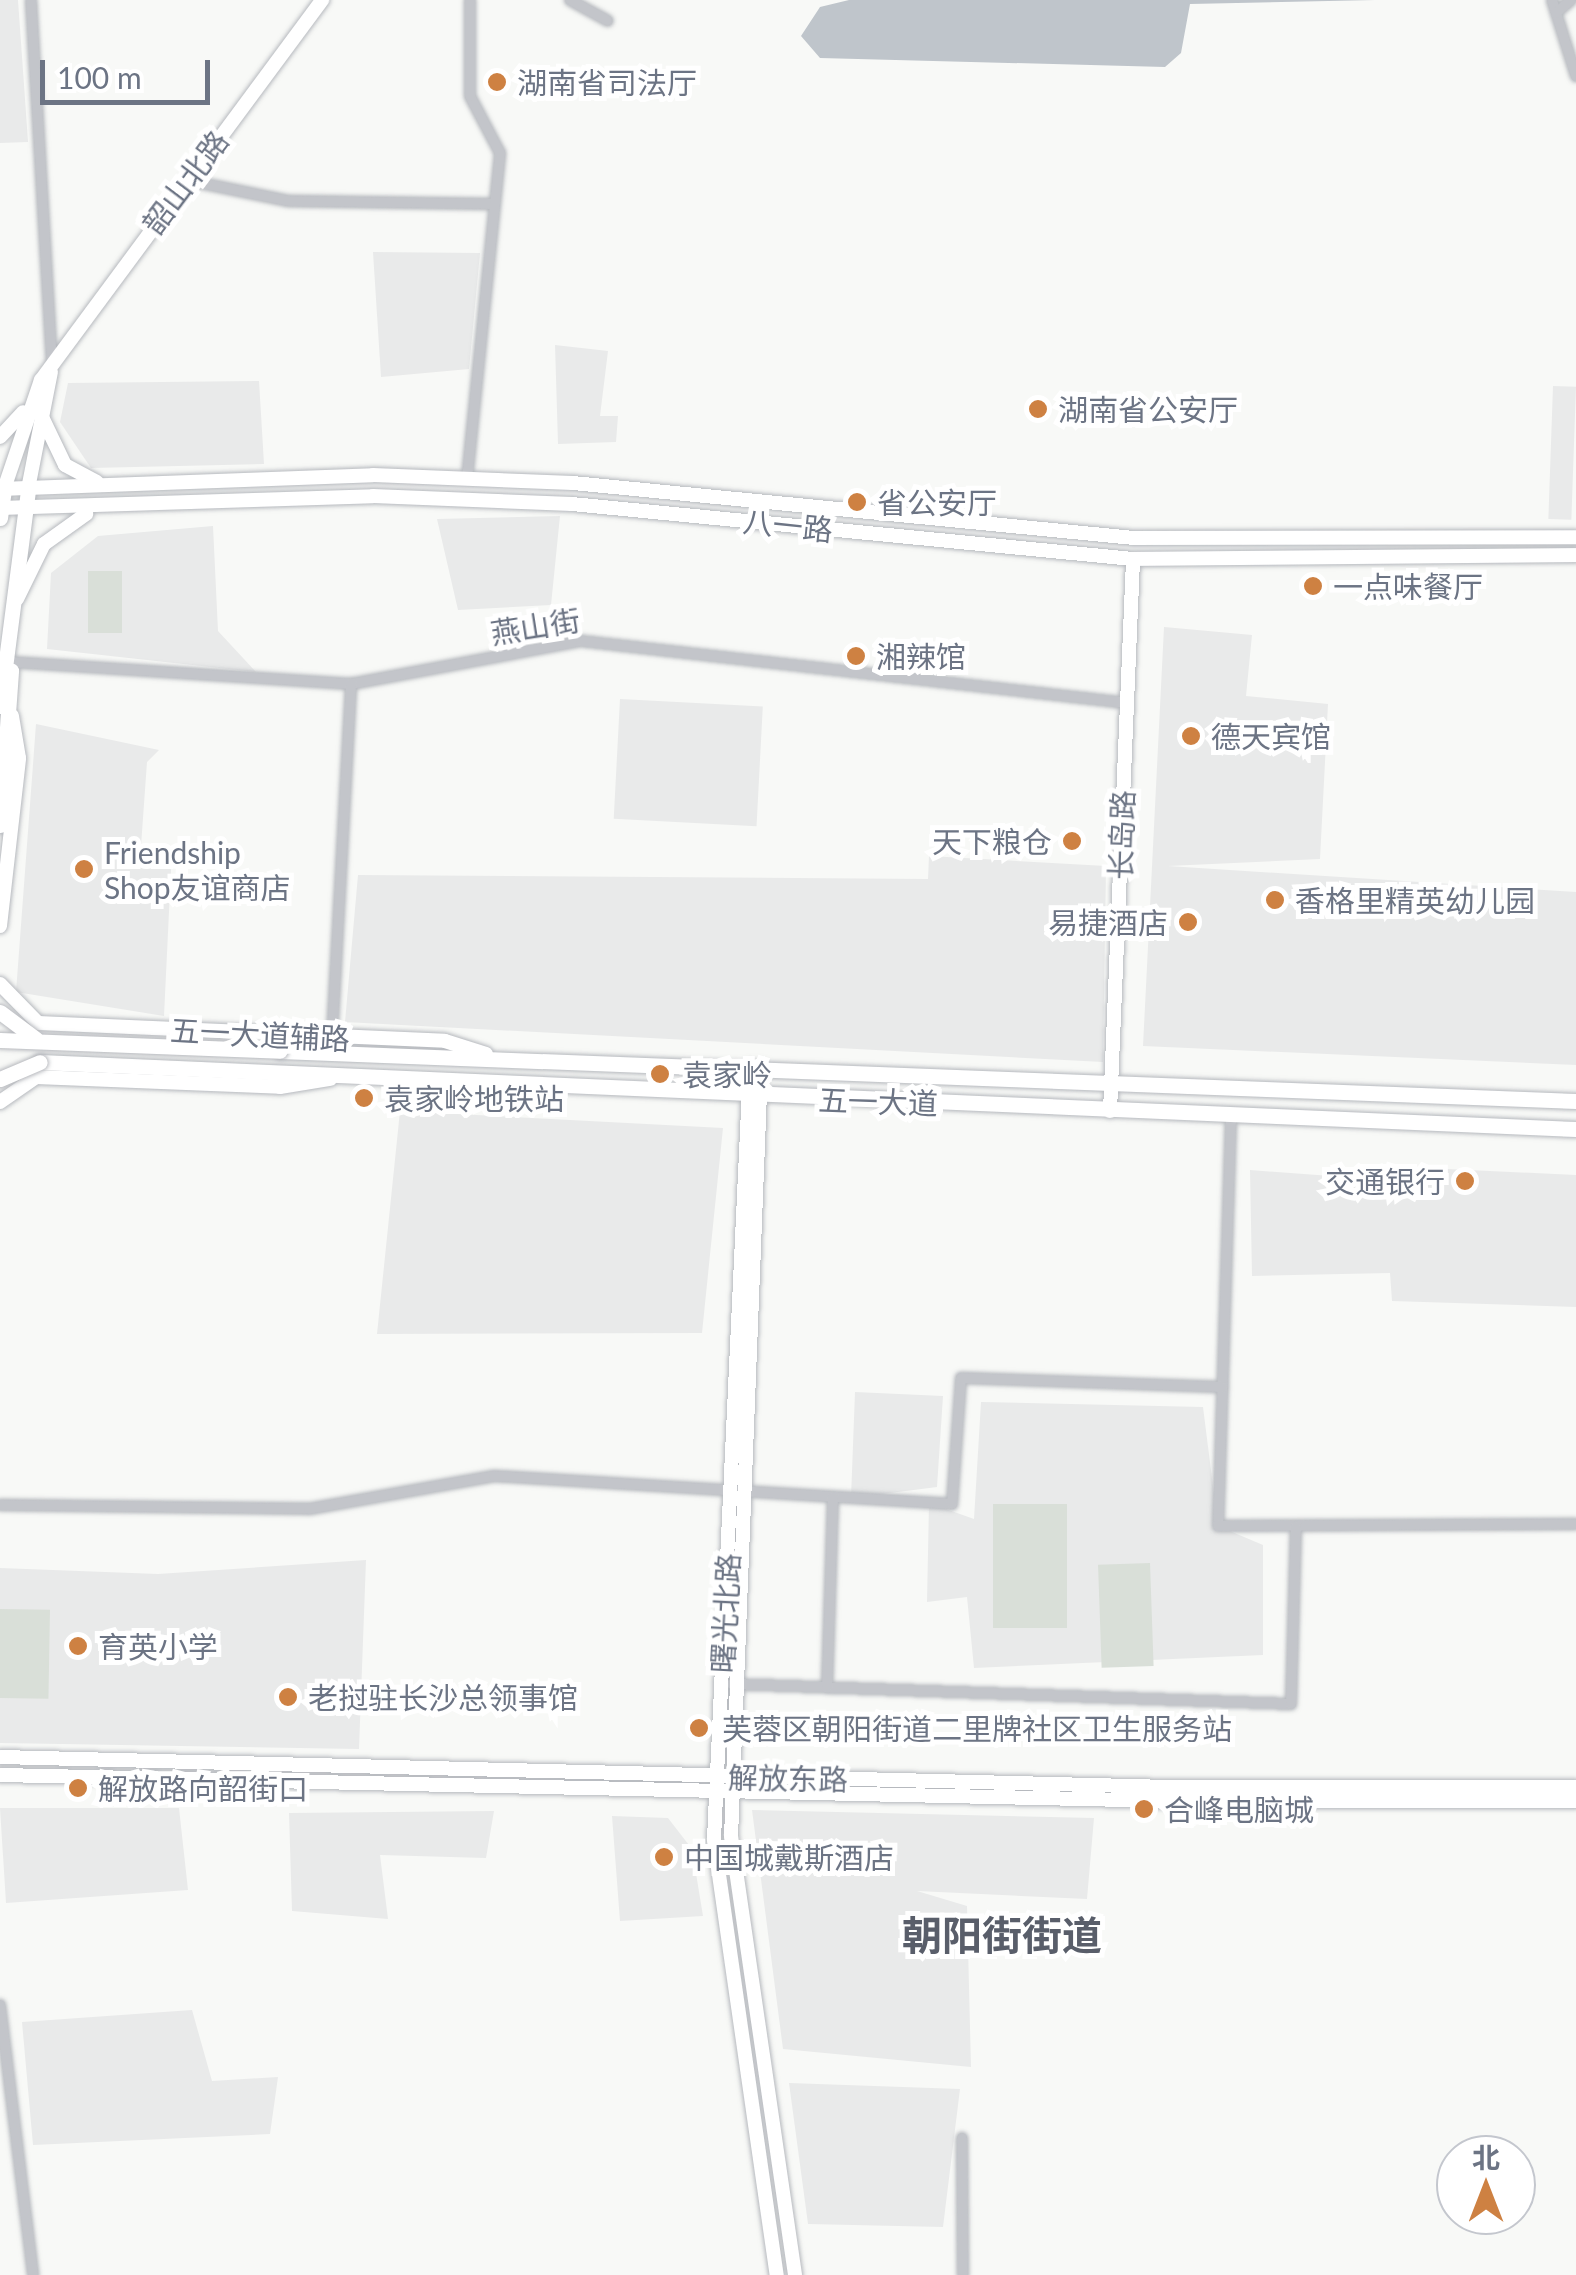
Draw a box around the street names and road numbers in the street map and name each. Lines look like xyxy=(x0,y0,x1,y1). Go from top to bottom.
street label: 韶山北路 xyxy=(135,123,235,241)
street label: 八一路 xyxy=(741,502,835,548)
street label: 燕山街 xyxy=(488,601,582,651)
street label: 长岛路 xyxy=(1101,789,1141,881)
street label: 五一大道辅路 xyxy=(169,1011,351,1057)
street label: 五一大道 xyxy=(817,1081,939,1121)
street label: 曙光北路 xyxy=(704,1552,746,1674)
street label: 解放东路 xyxy=(728,1759,848,1797)

